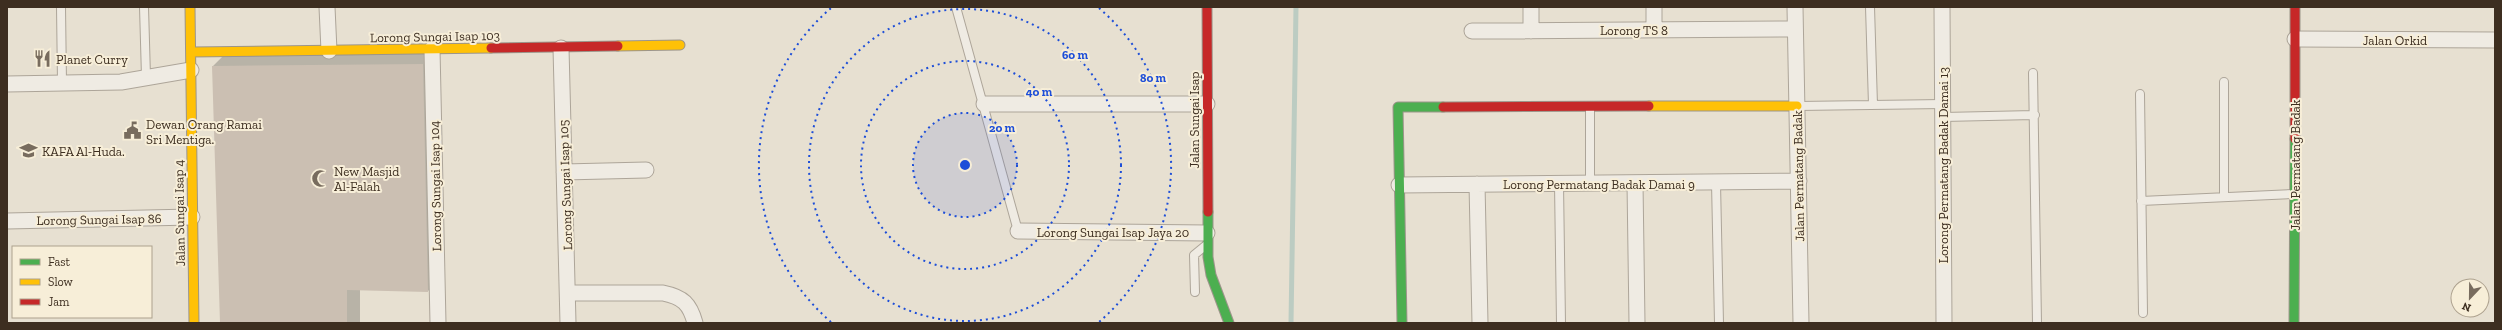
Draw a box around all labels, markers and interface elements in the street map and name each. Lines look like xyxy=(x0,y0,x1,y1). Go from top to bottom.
street label: Lorong TS 8 xyxy=(1600,23,1668,38)
street label: Lorong Sungai Isap 103 xyxy=(370,28,500,45)
street label: Jalan Orkid xyxy=(2363,33,2427,48)
text: 60 m xyxy=(1062,48,1089,62)
restaurant icon: Planet Curry xyxy=(33,49,53,69)
place label: Planet Curry xyxy=(56,52,128,67)
street label: Lorong Permatang Badak Damai 13 xyxy=(1936,67,1951,263)
text: 80 m xyxy=(1140,71,1167,85)
street label: Jalan Sungai Isap xyxy=(1187,72,1202,168)
text: 40 m xyxy=(1026,85,1053,99)
street label: Jalan Permatang Badak xyxy=(2288,99,2303,231)
street label: Jalan Permatang Badak xyxy=(1790,110,1807,242)
place label: Dewan Orang Ramai Sri Mentiga. xyxy=(146,117,262,147)
street label: Lorong Sungai Isap 105 xyxy=(556,119,575,250)
street label: Lorong Sungai Isap 104 xyxy=(427,120,444,251)
public building icon: Dewan Orang Ramai Sri Mentiga. xyxy=(123,121,143,141)
text: 20 m xyxy=(989,121,1016,135)
school or university icon: KAFA Al-Huda. xyxy=(19,141,39,161)
place label: KAFA Al-Huda. xyxy=(42,144,125,159)
centre of rings xyxy=(958,158,972,172)
street label: Jalan Sungai Isap 4 xyxy=(171,159,188,267)
place label: New Masjid Al-Falah xyxy=(334,164,399,194)
mosque icon: New Masjid Al-Falah xyxy=(311,168,331,188)
street label: Lorong Permatang Badak Damai 9 xyxy=(1503,177,1695,192)
street label: Lorong Sungai Isap 86 xyxy=(36,211,162,228)
street label: Lorong Sungai Isap Jaya 20 xyxy=(1037,225,1189,240)
legend xyxy=(12,246,152,318)
text: Fast xyxy=(48,255,71,269)
text: Slow xyxy=(48,275,74,289)
north arrow xyxy=(2450,278,2490,318)
text: Jam xyxy=(48,295,70,309)
text: N xyxy=(2460,299,2473,314)

